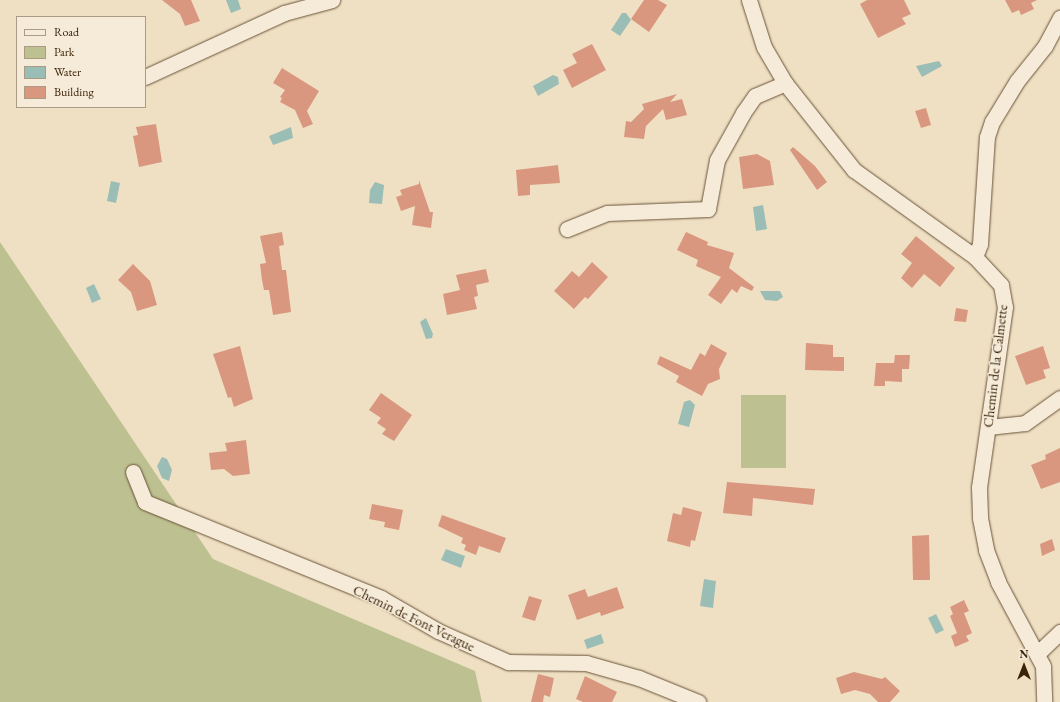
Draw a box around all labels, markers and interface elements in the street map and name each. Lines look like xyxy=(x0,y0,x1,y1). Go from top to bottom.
legend xyxy=(16,16,146,108)
text: Road xyxy=(54,24,79,40)
text: Park xyxy=(54,44,74,60)
text: Water xyxy=(54,64,81,80)
text: Building xyxy=(54,84,94,100)
street label: Chemin de la Calmette xyxy=(979,304,1011,428)
street label: Chemin de Font Verague xyxy=(350,581,478,655)
north arrow xyxy=(1004,646,1044,686)
text: N xyxy=(1020,647,1028,661)

